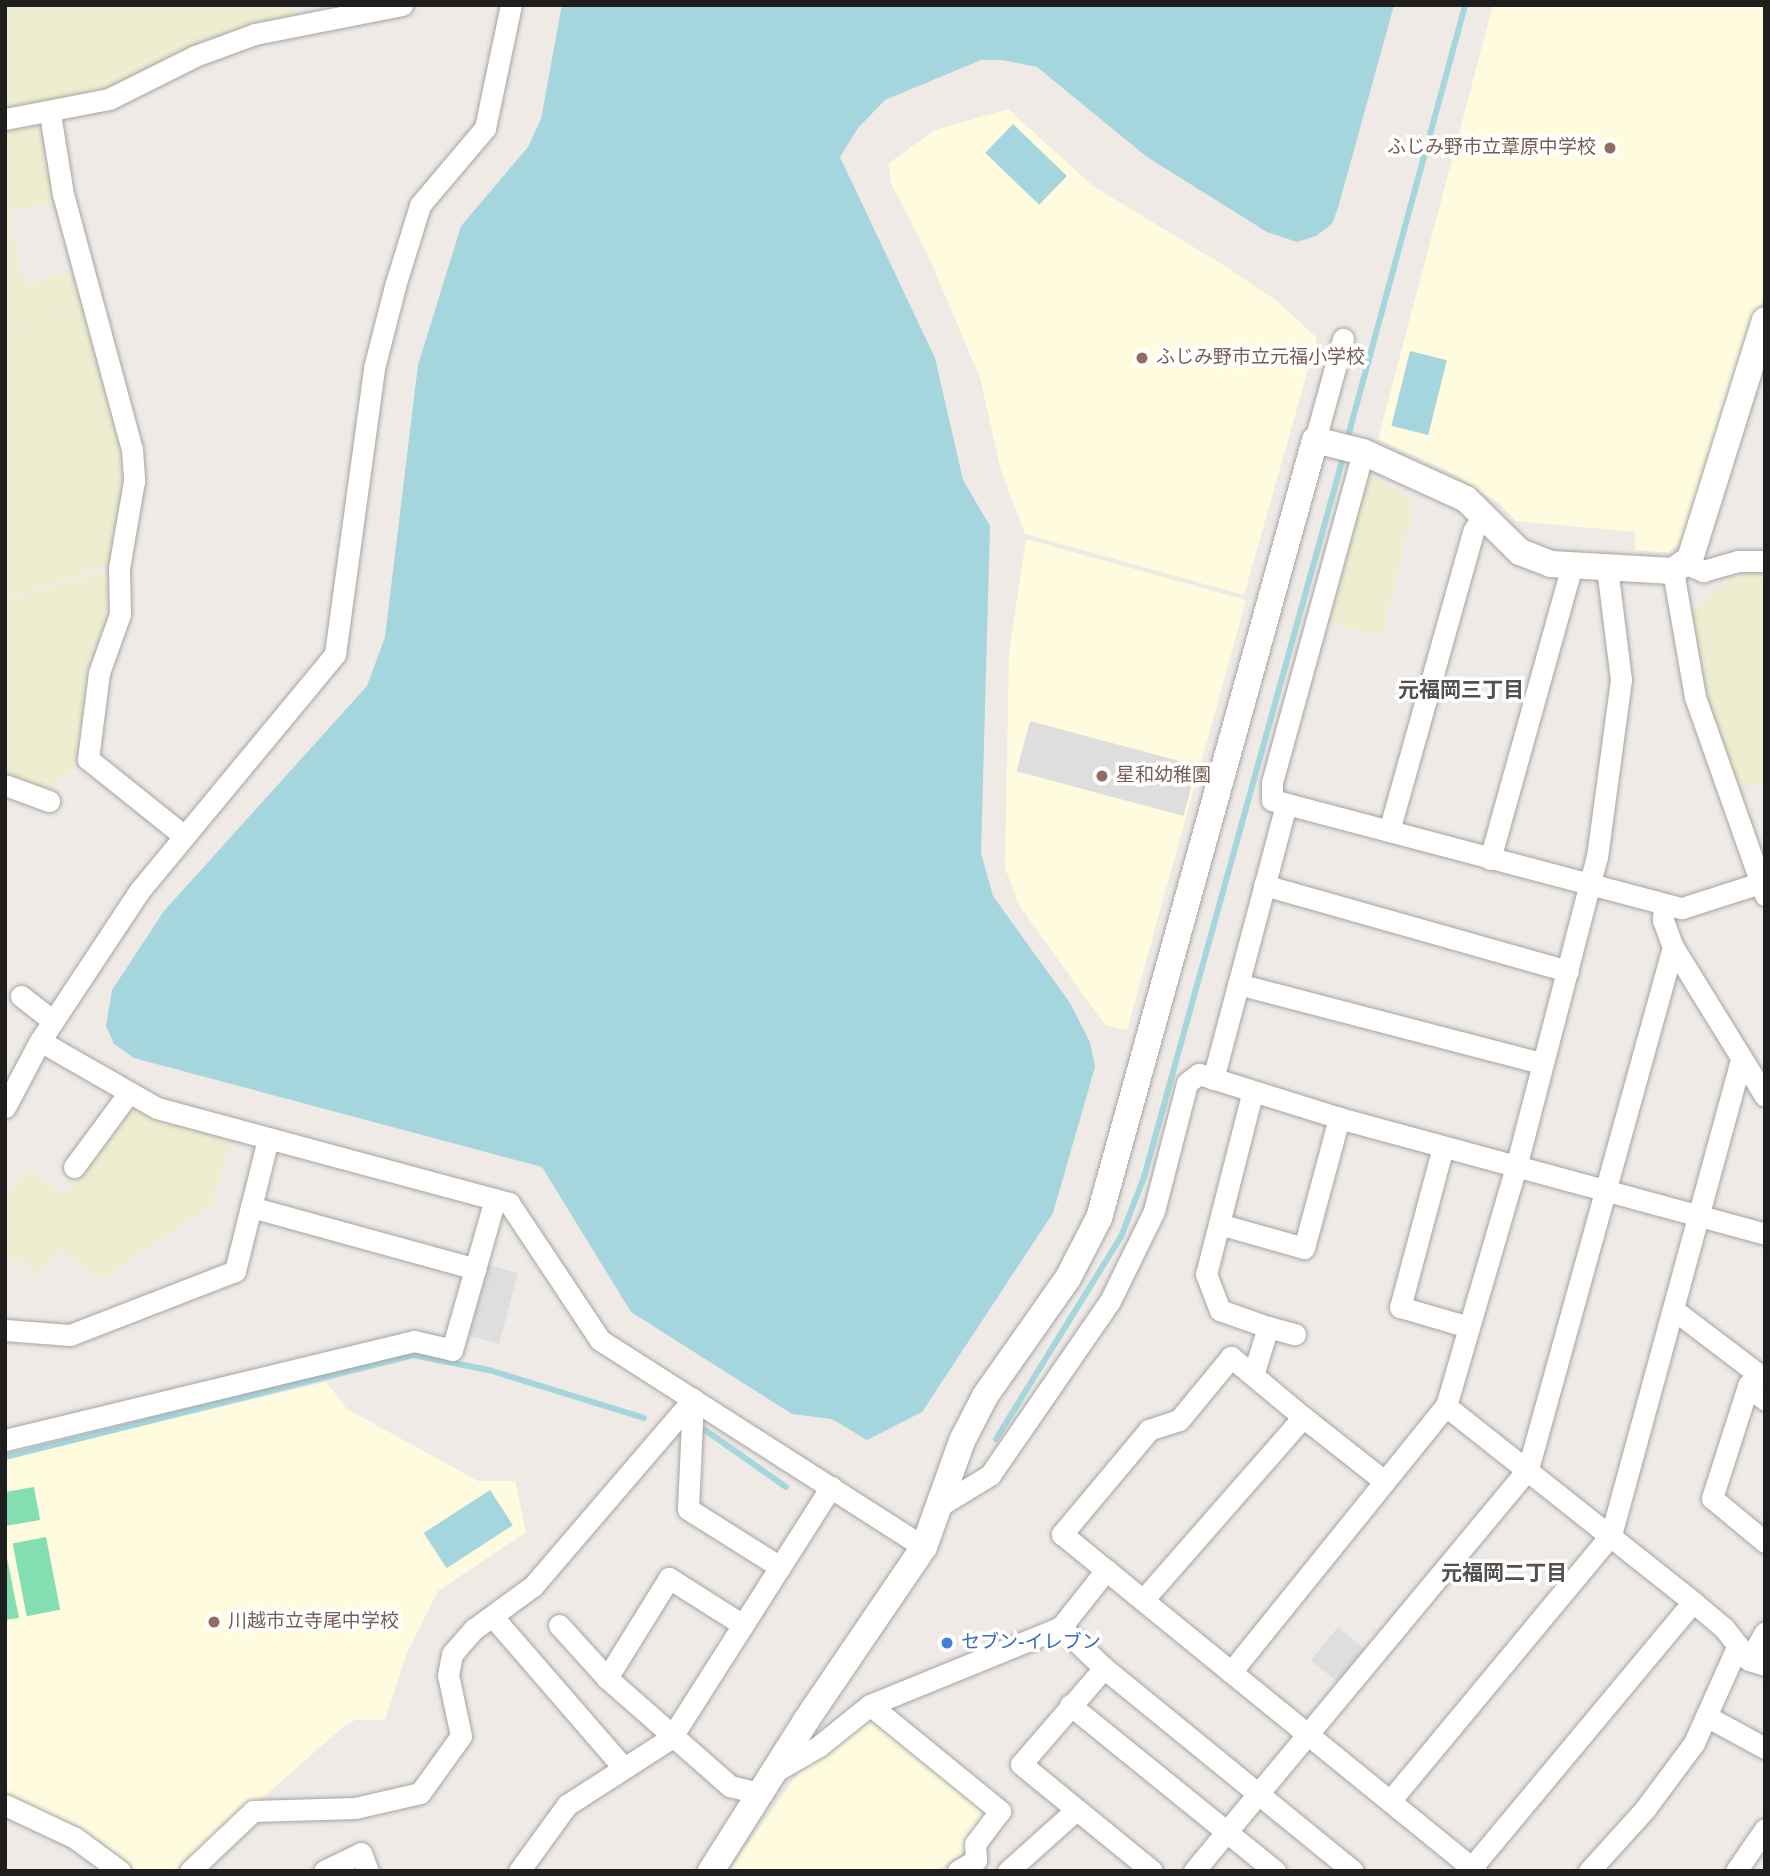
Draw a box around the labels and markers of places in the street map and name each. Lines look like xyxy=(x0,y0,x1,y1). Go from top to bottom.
place label: ふじみ野市立葦原中学校 xyxy=(1387,137,1596,159)
marker: ふじみ野市立葦原中学校 xyxy=(1602,140,1618,156)
place label: ふじみ野市立元福小学校 xyxy=(1156,347,1365,369)
marker: ふじみ野市立元福小学校 xyxy=(1134,350,1150,366)
place label: 星和幼稚園 xyxy=(1116,765,1211,787)
marker: 星和幼稚園 xyxy=(1094,768,1110,784)
place label: 川越市立寺尾中学校 xyxy=(228,1611,399,1633)
marker: 川越市立寺尾中学校 xyxy=(206,1614,222,1630)
place label: セブン-イレブン xyxy=(961,1632,1101,1654)
marker: セブン-イレブン xyxy=(939,1635,955,1651)

